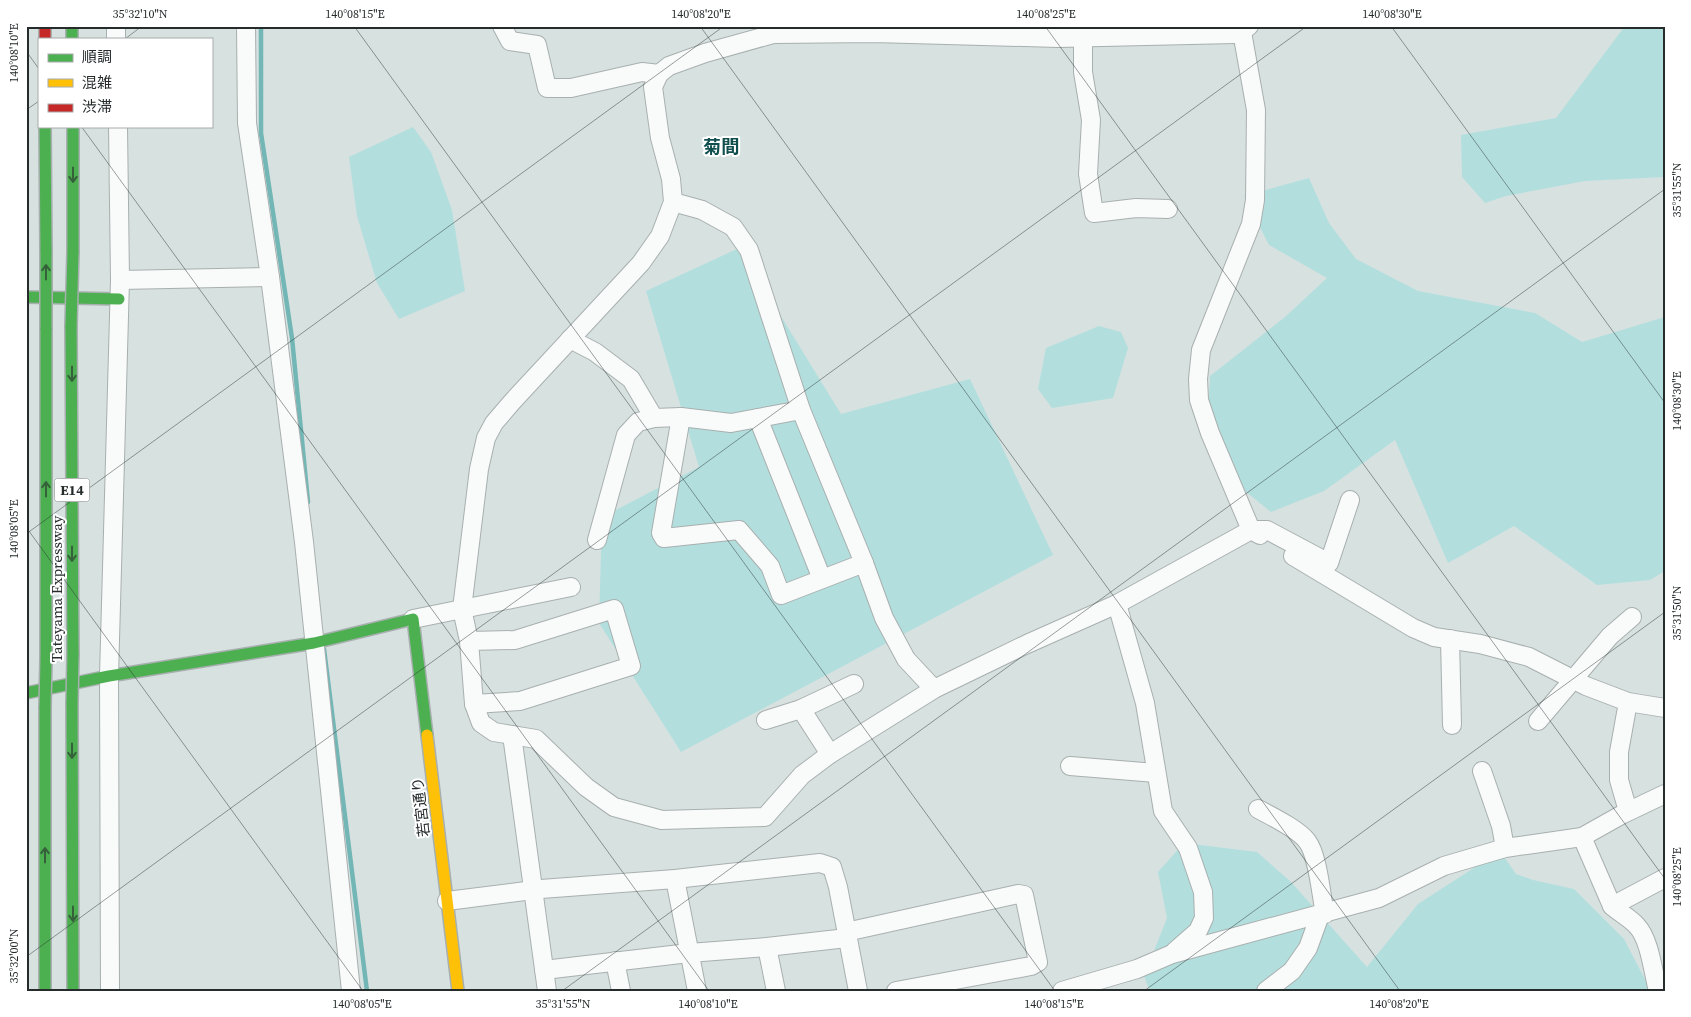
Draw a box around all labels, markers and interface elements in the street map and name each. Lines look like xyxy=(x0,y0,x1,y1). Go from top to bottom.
text: 35°32'10"N xyxy=(112,6,168,22)
text: 140°08'15"E xyxy=(325,6,385,22)
text: 140°08'20"E xyxy=(671,6,731,22)
text: 140°08'25"E xyxy=(1016,6,1076,22)
text: 140°08'30"E xyxy=(1362,6,1422,22)
text: 140°08'10"E xyxy=(6,23,22,83)
legend xyxy=(38,38,212,128)
text: 順調 xyxy=(82,46,112,67)
text: 混雑 xyxy=(82,72,112,93)
text: 渋滞 xyxy=(82,96,112,117)
district label: 菊間 xyxy=(703,134,739,159)
text: 35°31'55"N xyxy=(1669,162,1685,218)
one-way arrow xyxy=(68,166,78,183)
one-way arrow xyxy=(41,264,51,280)
one-way arrow xyxy=(67,366,77,382)
text: 140°08'30"E xyxy=(1669,371,1685,431)
road number: E14 xyxy=(54,478,90,502)
one-way arrow xyxy=(41,481,51,497)
text: 140°08'05"E xyxy=(6,499,22,559)
street label: Tateyama Expressway xyxy=(46,515,67,662)
one-way arrow xyxy=(67,546,77,562)
text: 35°31'50"N xyxy=(1669,585,1685,641)
one-way arrow xyxy=(67,743,77,759)
street label: 若宮通り xyxy=(406,776,435,838)
one-way arrow xyxy=(40,847,50,863)
text: 140°08'25"E xyxy=(1669,847,1685,907)
one-way arrow xyxy=(68,906,78,922)
text: 35°32'00"N xyxy=(6,928,22,984)
text: 140°08'05"E xyxy=(332,996,392,1012)
text: 35°31'55"N xyxy=(535,996,591,1012)
text: 140°08'10"E xyxy=(678,996,738,1012)
text: 140°08'15"E xyxy=(1024,996,1084,1012)
text: 140°08'20"E xyxy=(1369,996,1429,1012)

